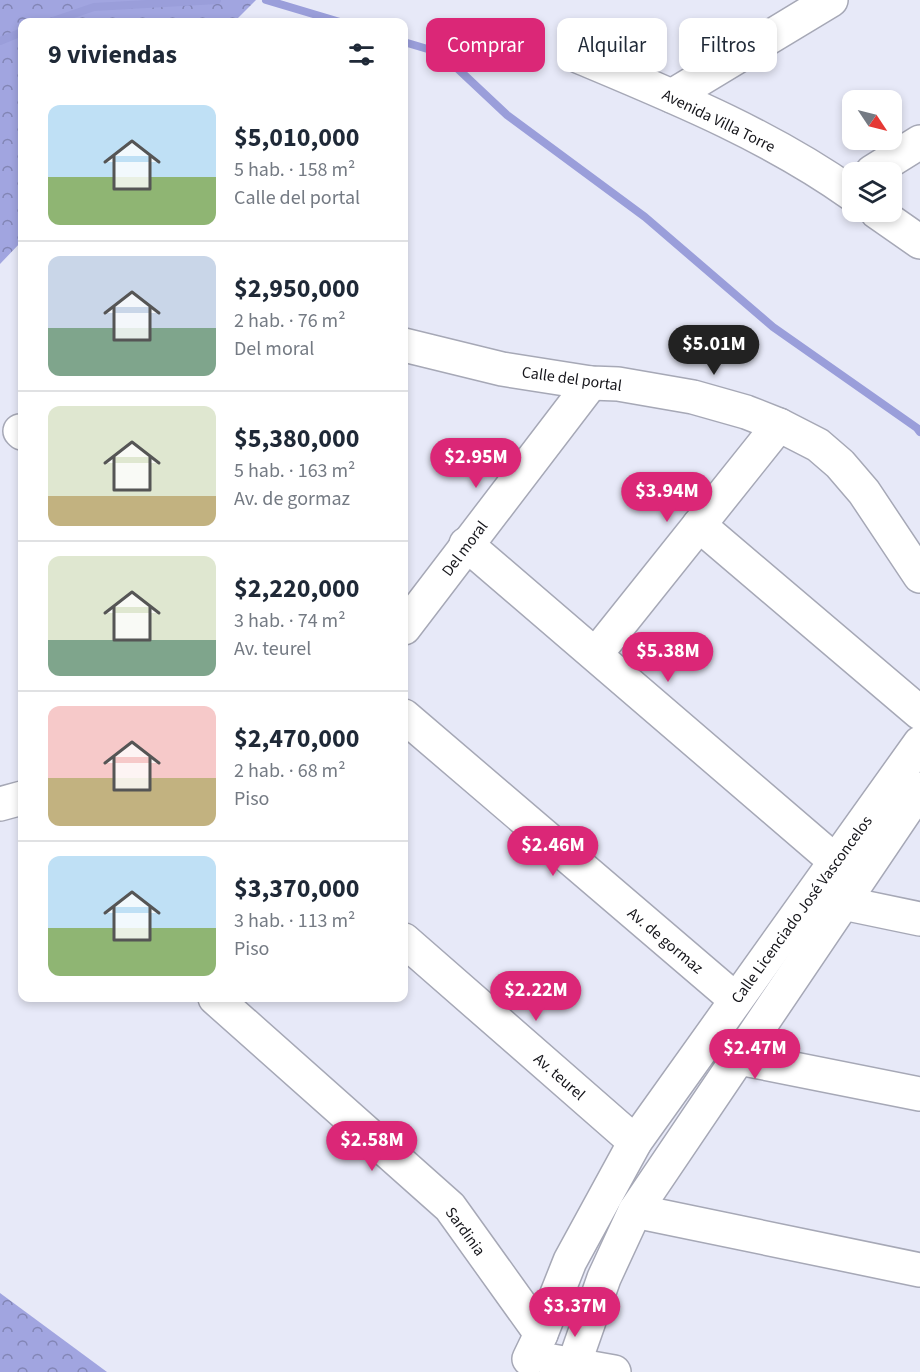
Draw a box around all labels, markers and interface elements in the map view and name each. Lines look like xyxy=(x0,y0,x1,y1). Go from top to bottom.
chip: Comprar xyxy=(426,18,545,72)
chip: Alquilar xyxy=(557,18,667,72)
chip: Filtros xyxy=(679,18,777,72)
text: 9 viviendas xyxy=(48,36,177,73)
icon: filters xyxy=(345,38,378,71)
street label: Avenida Villa Torre xyxy=(658,84,779,158)
north arrow xyxy=(842,90,902,150)
map controls xyxy=(842,90,902,222)
text: $5,010,000 xyxy=(234,119,359,156)
icon: home xyxy=(96,129,168,201)
text: 5 hab. · 158 m² xyxy=(234,156,355,184)
button: layers xyxy=(842,162,902,222)
text: Calle del portal xyxy=(234,184,360,212)
text: $2,950,000 xyxy=(234,270,359,307)
icon: home xyxy=(96,280,168,352)
text: 2 hab. · 76 m² xyxy=(234,307,346,335)
pin: $5.01M xyxy=(665,325,763,376)
text: $5.01M xyxy=(682,330,746,358)
text: Del moral xyxy=(234,335,314,363)
street label: Calle del portal xyxy=(520,361,623,397)
text: $5,380,000 xyxy=(234,420,359,457)
icon: home xyxy=(96,430,168,502)
pin: $2.95M xyxy=(427,438,525,489)
text: $2.95M xyxy=(444,443,508,471)
text: 5 hab. · 163 m² xyxy=(234,457,355,485)
pin: $3.94M xyxy=(618,472,716,523)
text: $3.94M xyxy=(635,477,699,505)
text: Av. de gormaz xyxy=(234,485,350,513)
street label: Del moral xyxy=(437,516,493,581)
text: $2,220,000 xyxy=(234,570,359,607)
icon: home xyxy=(96,580,168,652)
text: 3 hab. · 74 m² xyxy=(234,607,346,635)
pin: $5.38M xyxy=(619,632,717,683)
text: Av. teurel xyxy=(234,635,311,663)
text: $5.38M xyxy=(636,637,700,665)
text: $2,470,000 xyxy=(234,720,359,757)
icon: home xyxy=(96,730,168,802)
text: 2 hab. · 68 m² xyxy=(234,757,346,785)
text: Piso xyxy=(234,785,269,813)
street label: Calle Licenciado José Vasconcelos xyxy=(726,811,878,1008)
pin: $2.46M xyxy=(504,826,602,877)
text: $2.46M xyxy=(521,831,585,859)
text: $3,370,000 xyxy=(234,870,359,907)
icon: home xyxy=(96,880,168,952)
street label: Av. de gormaz xyxy=(623,902,708,979)
text: 3 hab. · 113 m² xyxy=(234,907,355,935)
text: Piso xyxy=(234,935,269,963)
pin: $2.22M xyxy=(487,971,585,1022)
text: $2.22M xyxy=(504,976,568,1004)
pin: $2.47M xyxy=(706,1029,804,1080)
text: $2.47M xyxy=(723,1034,787,1062)
street label: Av. teurel xyxy=(529,1048,590,1105)
pin: $2.58M xyxy=(323,1121,421,1172)
text: $2.58M xyxy=(340,1126,404,1154)
street label: Sardinia xyxy=(440,1203,490,1261)
pin: $3.37M xyxy=(526,1287,624,1338)
text: $3.37M xyxy=(543,1292,607,1320)

